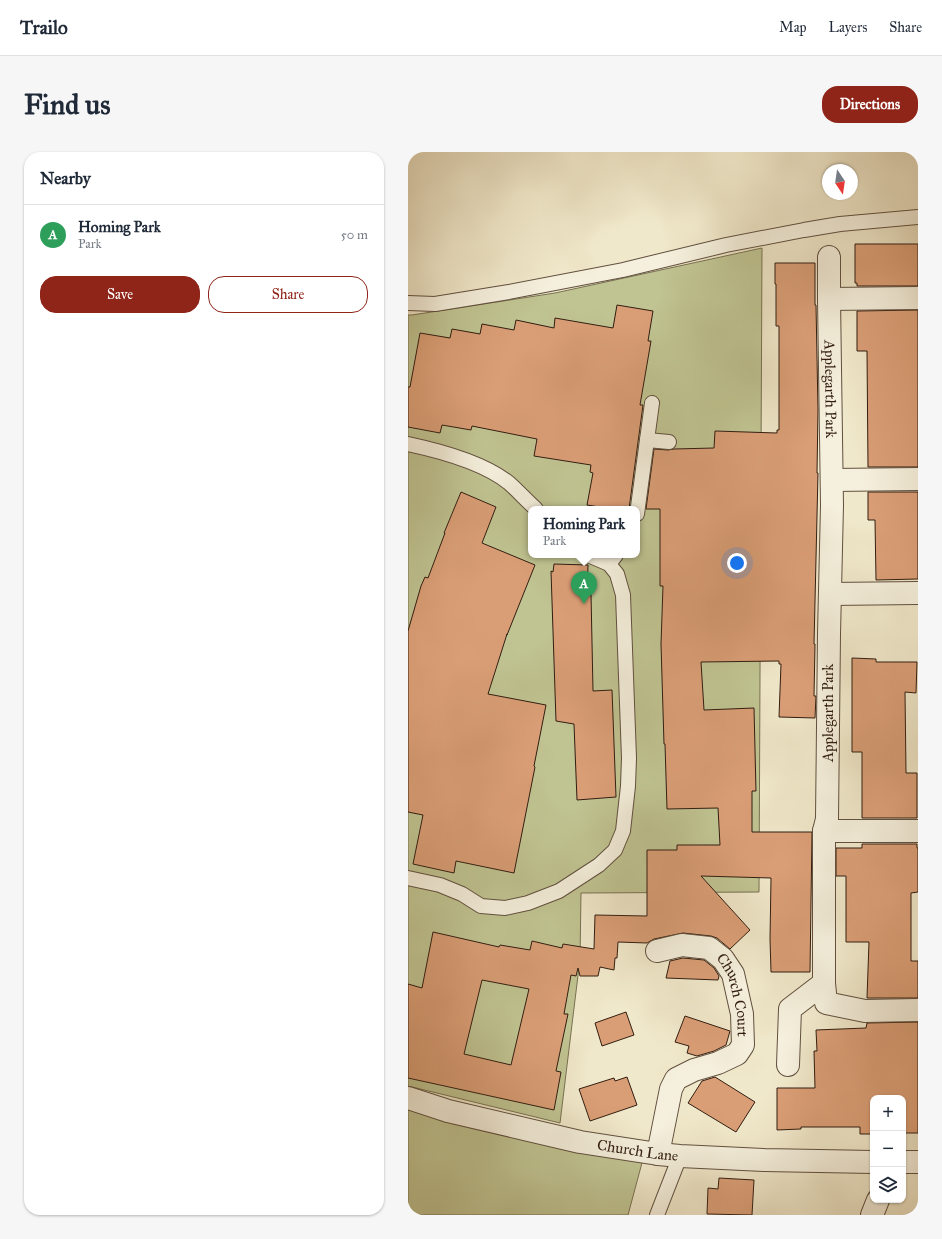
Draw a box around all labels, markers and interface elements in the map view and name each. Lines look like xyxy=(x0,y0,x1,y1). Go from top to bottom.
text: Trailo xyxy=(20,16,68,39)
text: Map xyxy=(779,19,807,36)
text: Layers xyxy=(829,19,867,36)
text: Share xyxy=(889,19,922,36)
button: Directions xyxy=(822,86,918,123)
text: Find us xyxy=(24,87,110,122)
north arrow xyxy=(822,164,858,200)
text: Nearby xyxy=(40,168,91,189)
text: Homing Park xyxy=(78,218,161,236)
text: A xyxy=(49,227,57,243)
text: 50 m xyxy=(341,227,368,243)
text: Park xyxy=(78,236,102,252)
button: Save xyxy=(40,276,200,313)
button: Share xyxy=(208,276,368,313)
street label: Applegarth Park xyxy=(821,339,840,438)
popup xyxy=(528,506,640,558)
text: Homing Park xyxy=(543,515,625,533)
text: Park xyxy=(543,533,566,549)
your location xyxy=(727,553,747,573)
pin: A xyxy=(571,571,597,604)
street label: Applegarth Park xyxy=(819,664,837,763)
street label: Church Court xyxy=(713,950,752,1038)
map controls xyxy=(870,1095,906,1203)
button: + xyxy=(870,1095,906,1131)
button: − xyxy=(870,1131,906,1167)
street label: Church Lane xyxy=(596,1136,679,1165)
button: layers xyxy=(870,1167,906,1203)

